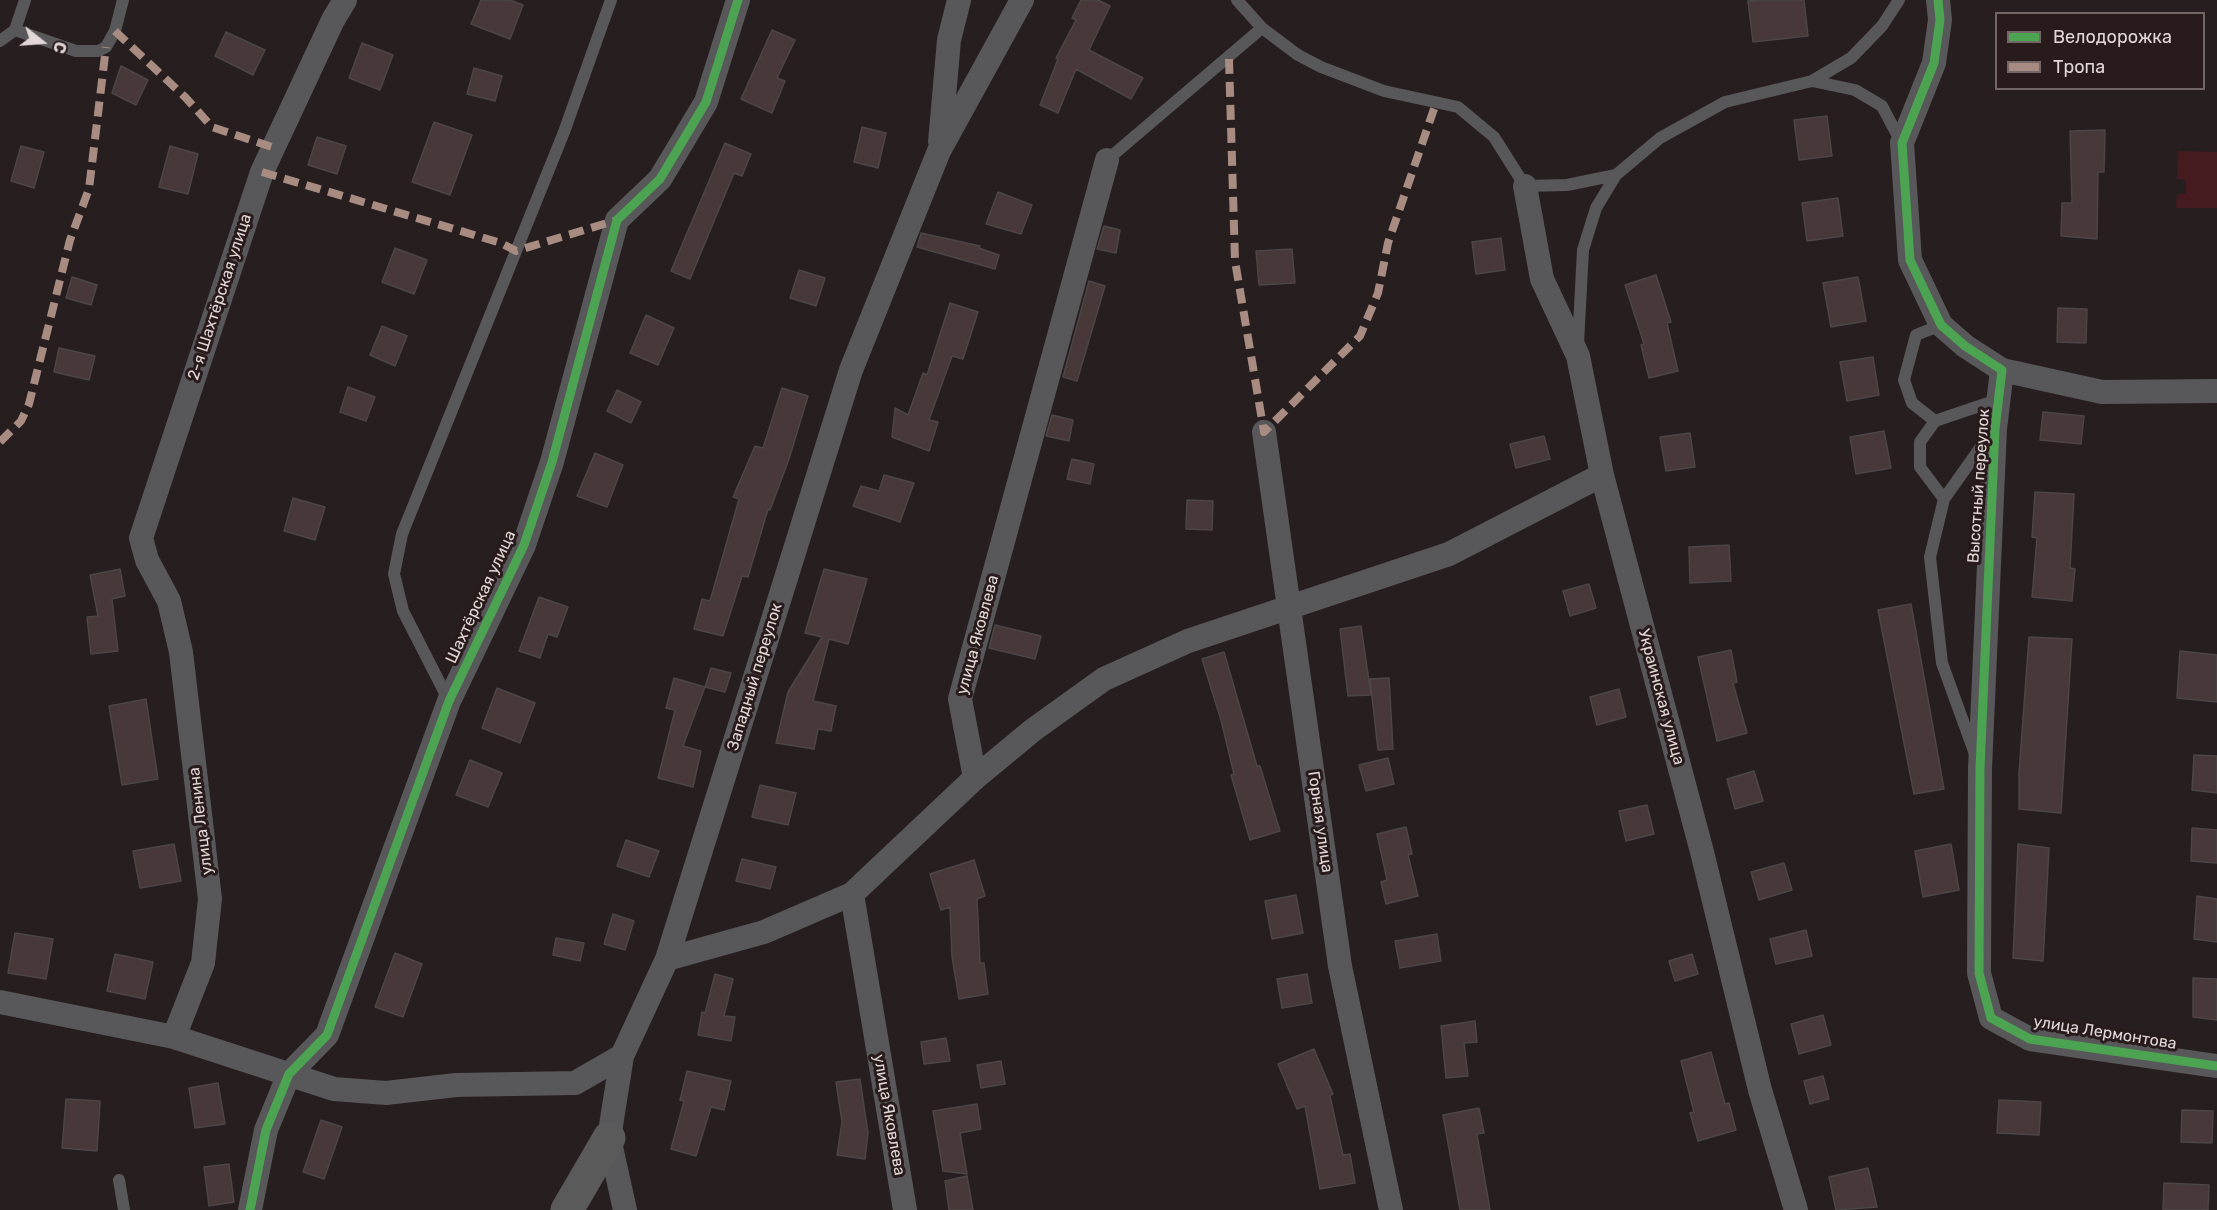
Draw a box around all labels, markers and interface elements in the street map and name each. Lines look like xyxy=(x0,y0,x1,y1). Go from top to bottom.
north arrow xyxy=(12,12,72,72)
legend xyxy=(1995,12,2205,90)
text: Велодорожка xyxy=(2053,26,2172,48)
text: С xyxy=(49,39,70,56)
text: Тропа xyxy=(2053,56,2105,78)
street label: 2-я Шахтёрская улица xyxy=(184,211,256,383)
street label: Высотный переулок xyxy=(1964,408,1994,564)
street label: Шахтёрская улица xyxy=(442,528,520,666)
street label: улица Яковлева xyxy=(953,573,1003,697)
street label: Западный переулок xyxy=(723,601,787,753)
street label: Украинская улица xyxy=(1634,627,1688,767)
street label: улица Ленина xyxy=(185,766,217,876)
street label: Горная улица xyxy=(1303,770,1337,874)
street label: улица Лермонтова xyxy=(2032,1012,2178,1054)
street label: улица Яковлева xyxy=(869,1053,909,1177)

